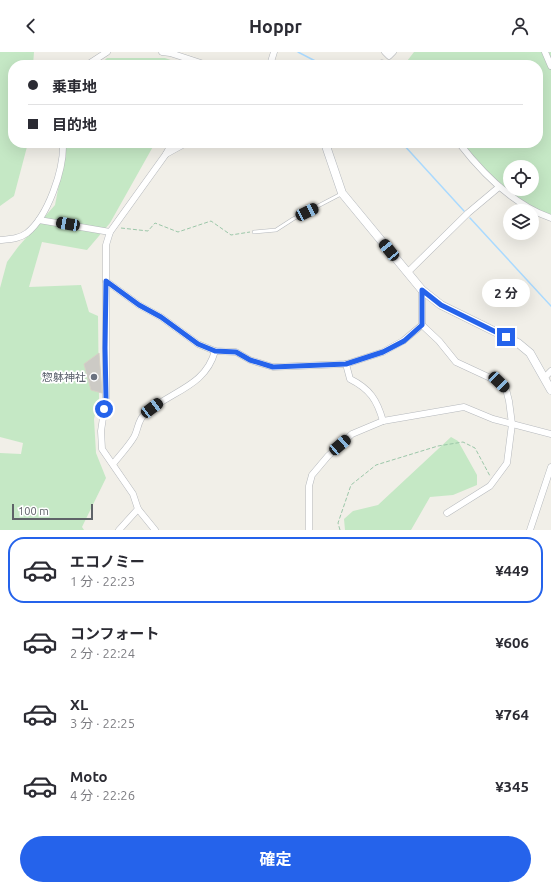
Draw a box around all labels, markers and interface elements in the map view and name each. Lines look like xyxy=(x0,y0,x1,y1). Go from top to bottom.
icon: back xyxy=(20,15,42,37)
icon: person xyxy=(509,15,531,37)
text: Hoppr xyxy=(249,16,302,36)
text: 乗車地 xyxy=(52,78,97,95)
text: 目的地 xyxy=(52,116,97,133)
map controls xyxy=(503,160,539,240)
button: locate xyxy=(503,160,539,196)
car xyxy=(294,201,320,223)
button: layers xyxy=(503,204,539,240)
car xyxy=(55,216,81,232)
car xyxy=(377,237,401,263)
callout: 2 分 xyxy=(482,279,530,307)
text: 2 分 xyxy=(494,286,518,300)
route end xyxy=(497,328,515,346)
car xyxy=(486,369,512,395)
place label: 惣躰神社 xyxy=(42,371,86,383)
marker: 惣躰神社 xyxy=(89,372,99,382)
car xyxy=(139,396,165,420)
route start xyxy=(95,400,113,418)
car xyxy=(327,433,353,457)
scale bar xyxy=(12,502,93,521)
text: 100 m xyxy=(18,505,49,517)
icon: car xyxy=(22,552,58,588)
text: エコノミー xyxy=(70,553,145,570)
text: ¥449 xyxy=(495,562,529,579)
text: 1 分 · 22:23 xyxy=(70,574,135,588)
icon: car xyxy=(22,624,58,660)
text: コンフォート xyxy=(70,625,160,642)
text: ¥606 xyxy=(495,634,529,651)
text: 2 分 · 22:24 xyxy=(70,646,135,660)
icon: car xyxy=(22,696,58,732)
text: XL xyxy=(70,696,88,713)
text: ¥764 xyxy=(495,706,529,723)
text: 3 分 · 22:25 xyxy=(70,716,135,730)
icon: car xyxy=(22,768,58,804)
text: Moto xyxy=(70,768,108,785)
text: ¥345 xyxy=(495,778,529,795)
text: 4 分 · 22:26 xyxy=(70,788,135,802)
button: 確定 xyxy=(20,836,531,882)

